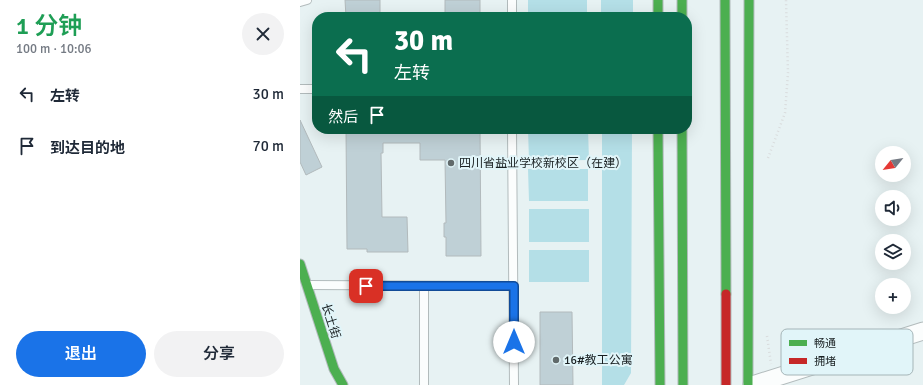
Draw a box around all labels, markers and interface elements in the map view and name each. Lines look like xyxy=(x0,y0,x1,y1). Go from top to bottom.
text: 1 分钟 xyxy=(16,11,82,41)
button: close xyxy=(242,13,284,55)
text: 30 m xyxy=(394,24,453,58)
icon: left xyxy=(328,28,380,80)
text: 100 m · 10:06 xyxy=(16,41,92,57)
text: 左转 xyxy=(394,62,430,84)
icon: left xyxy=(16,83,38,105)
text: 30 m xyxy=(253,85,284,103)
text: 左转 xyxy=(50,87,80,105)
icon: arrive xyxy=(366,104,388,126)
text: 然后 xyxy=(328,108,358,126)
icon: arrive xyxy=(16,135,38,157)
text: 70 m xyxy=(253,137,284,155)
text: 到达目的地 xyxy=(50,139,125,157)
north arrow xyxy=(875,146,911,182)
map controls xyxy=(875,146,911,314)
place label: 四川省盐业学校新校区（在建） xyxy=(459,156,627,171)
marker: 四川省盐业学校新校区（在建） xyxy=(446,158,456,168)
button: sound xyxy=(875,190,911,226)
button: layers xyxy=(875,234,911,270)
pin xyxy=(349,269,383,303)
icon: arrive xyxy=(355,275,377,297)
button: + xyxy=(875,278,911,314)
street label: 长土街 xyxy=(318,302,343,341)
position arrow xyxy=(493,321,535,363)
legend xyxy=(781,329,913,375)
button: 退出 xyxy=(16,331,146,377)
button: 分享 xyxy=(154,331,284,377)
text: 畅通 xyxy=(814,337,836,350)
place label: 16#教工公寓 xyxy=(564,353,633,368)
marker: 16#教工公寓 xyxy=(551,355,561,365)
text: 拥堵 xyxy=(814,355,836,368)

